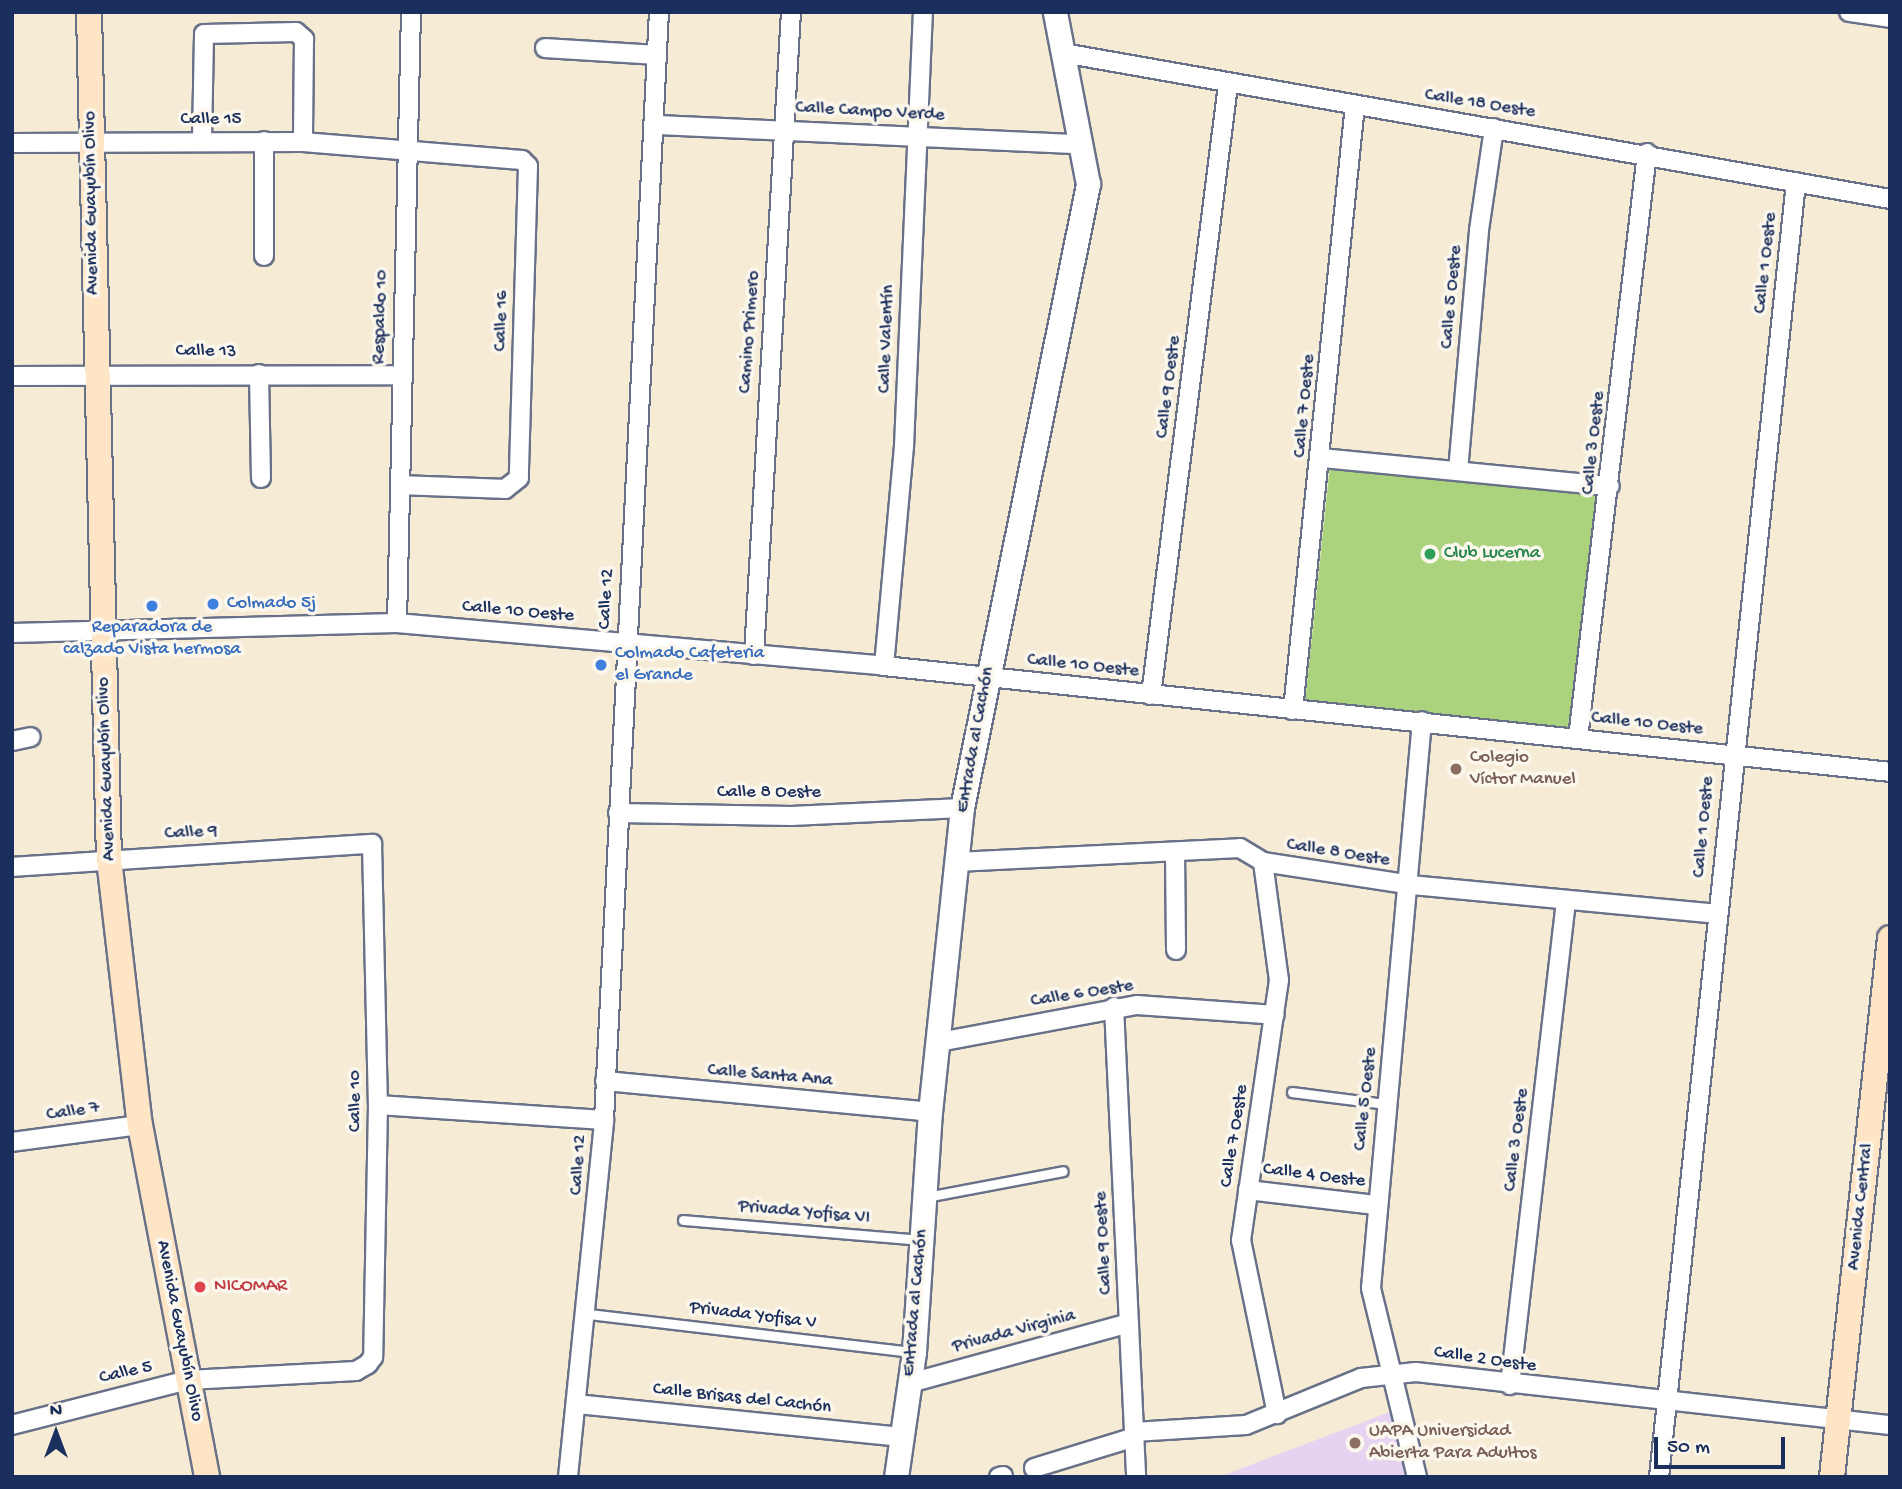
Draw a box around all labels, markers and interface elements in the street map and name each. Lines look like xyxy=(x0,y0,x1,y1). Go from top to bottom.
street label: Calle 18 Oeste xyxy=(1423,84,1537,124)
street label: Calle Campo Verde xyxy=(795,97,945,127)
street label: Calle 15 xyxy=(180,109,242,131)
street label: Avenida Guayubín Olivo xyxy=(79,111,105,295)
street label: Calle 1 Oeste xyxy=(1749,211,1783,315)
street label: Calle 5 Oeste xyxy=(1436,244,1468,350)
street label: Respaldo 10 xyxy=(368,269,394,365)
street label: Camino Primero xyxy=(734,270,766,394)
street label: Calle Valentín xyxy=(874,284,900,394)
street label: Calle 16 xyxy=(490,290,514,352)
street label: Calle 9 Oeste xyxy=(1151,334,1187,440)
street label: Calle 13 xyxy=(175,340,237,364)
street label: Calle 7 Oeste xyxy=(1289,353,1321,459)
street label: Calle 3 Oeste xyxy=(1577,390,1611,496)
place label: Club Lucerna xyxy=(1444,543,1540,565)
marker: Club Lucerna xyxy=(1422,546,1438,562)
street label: Calle 12 xyxy=(594,568,620,630)
place label: Colmado 5j xyxy=(227,593,316,615)
marker: Colmado 5j xyxy=(205,596,221,612)
street label: Calle 10 Oeste xyxy=(461,596,575,628)
marker: Reparadora de calzado Vista hermosa xyxy=(144,598,160,614)
place label: Reparadora de calzado Vista hermosa xyxy=(63,617,241,661)
place label: Colmado Cafeteria el Grande xyxy=(615,643,764,687)
street label: Calle 10 Oeste xyxy=(1026,649,1140,683)
marker: Colmado Cafeteria el Grande xyxy=(593,657,609,673)
street label: Entrada al Cachón xyxy=(952,665,1000,815)
street label: Avenida Guayubín Olivo xyxy=(92,677,122,861)
street label: Calle 10 Oeste xyxy=(1590,707,1704,741)
place label: Colegio Víctor Manuel xyxy=(1470,747,1576,791)
marker: Colegio Víctor Manuel xyxy=(1448,761,1464,777)
street label: Calle 1 Oeste xyxy=(1688,775,1720,879)
street label: Calle 8 Oeste xyxy=(717,782,821,804)
street label: Calle 9 xyxy=(164,820,218,846)
street label: Calle 8 Oeste xyxy=(1285,834,1391,872)
street label: Calle 6 Oeste xyxy=(1029,975,1135,1013)
street label: Calle 5 Oeste xyxy=(1349,1046,1383,1152)
street label: Calle Santa Ana xyxy=(706,1059,834,1093)
street label: Calle 10 xyxy=(345,1070,367,1132)
street label: Calle 7 Oeste xyxy=(1216,1083,1254,1189)
street label: Calle 3 Oeste xyxy=(1499,1087,1535,1193)
street label: Calle 7 xyxy=(45,1097,101,1127)
street label: Calle 12 xyxy=(566,1134,592,1196)
street label: Avenida Central xyxy=(1843,1143,1879,1271)
street label: Calle 4 Oeste xyxy=(1262,1158,1366,1194)
street label: Calle 9 Oeste xyxy=(1090,1191,1118,1295)
street label: Privada Yofisa VI xyxy=(737,1196,871,1230)
street label: Entrada al Cachón xyxy=(898,1228,934,1378)
street label: Avenida Guayubín Olivo xyxy=(150,1238,208,1424)
place label: NICOMAR xyxy=(214,1276,287,1298)
marker: NICOMAR xyxy=(192,1279,208,1295)
street label: Privada Yofisa V xyxy=(688,1297,818,1335)
street label: Privada Virginia xyxy=(950,1305,1078,1359)
street label: Calle 2 Oeste xyxy=(1432,1342,1538,1378)
street label: Calle 5 xyxy=(97,1356,155,1390)
street label: Calle Brisas del Cachón xyxy=(652,1378,832,1420)
north arrow xyxy=(21,1398,91,1468)
text: N xyxy=(50,1400,62,1423)
place label: UAPA Universidad Abierta Para Adultos xyxy=(1369,1421,1537,1465)
scale bar xyxy=(1657,1422,1788,1466)
marker: UAPA Universidad Abierta Para Adultos xyxy=(1347,1435,1363,1451)
text: 50 m xyxy=(1667,1436,1710,1461)

